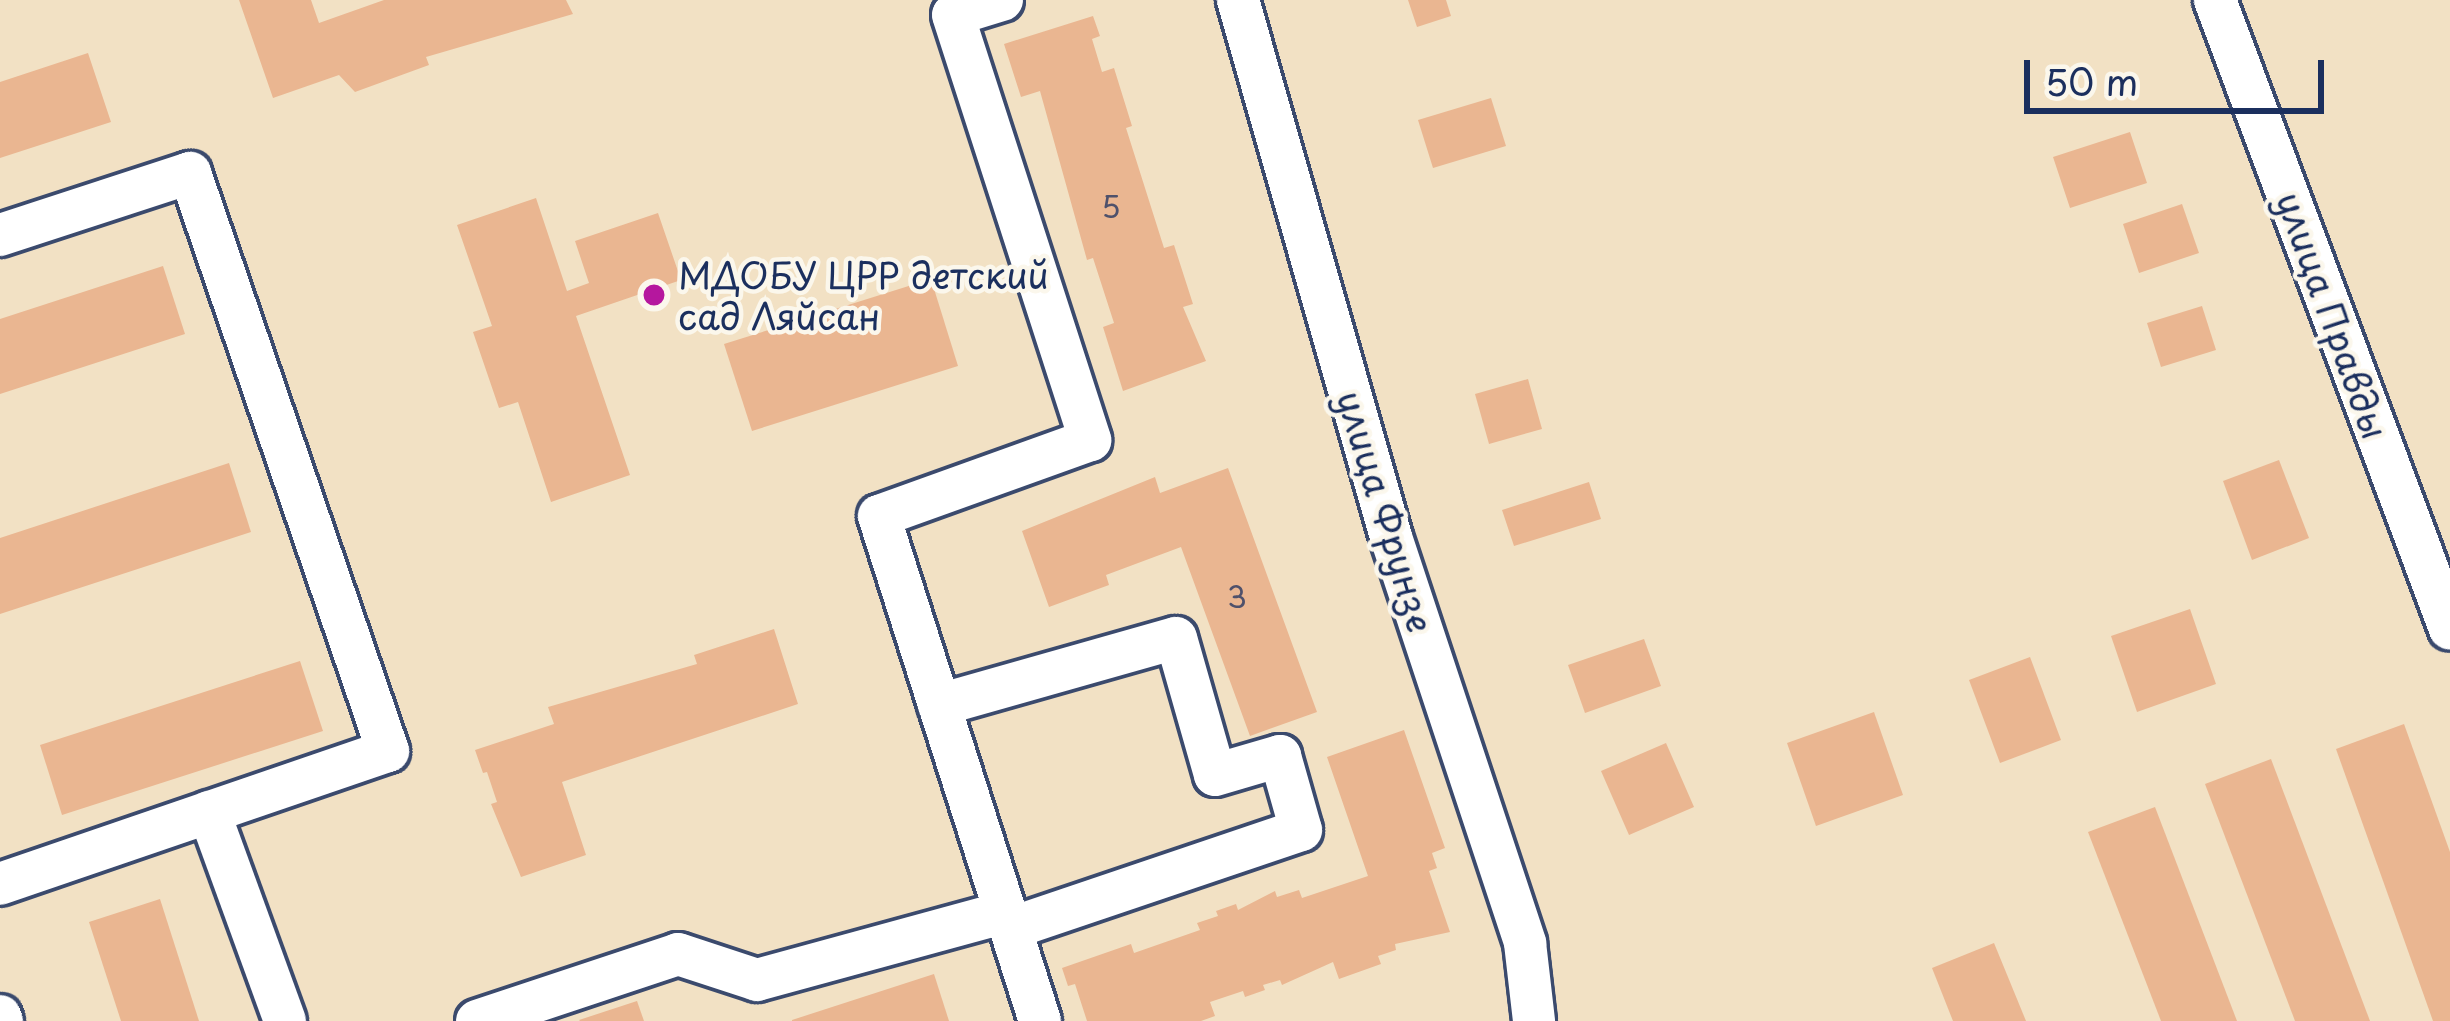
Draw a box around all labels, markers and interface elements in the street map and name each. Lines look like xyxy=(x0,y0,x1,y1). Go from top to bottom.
scale bar xyxy=(2030,36,2330,110)
text: 50 m xyxy=(2045,54,2138,108)
street label: улица Правды xyxy=(2268,185,2398,445)
house number: 5 xyxy=(1101,188,1121,224)
place label: МДОБУ ЦРР детский сад Ляйсан xyxy=(678,252,1051,337)
marker: МДОБУ ЦРР детский сад Ляйсан xyxy=(641,282,667,308)
street label: улица Фрунзе xyxy=(1329,384,1443,638)
house number: 3 xyxy=(1227,578,1247,614)

